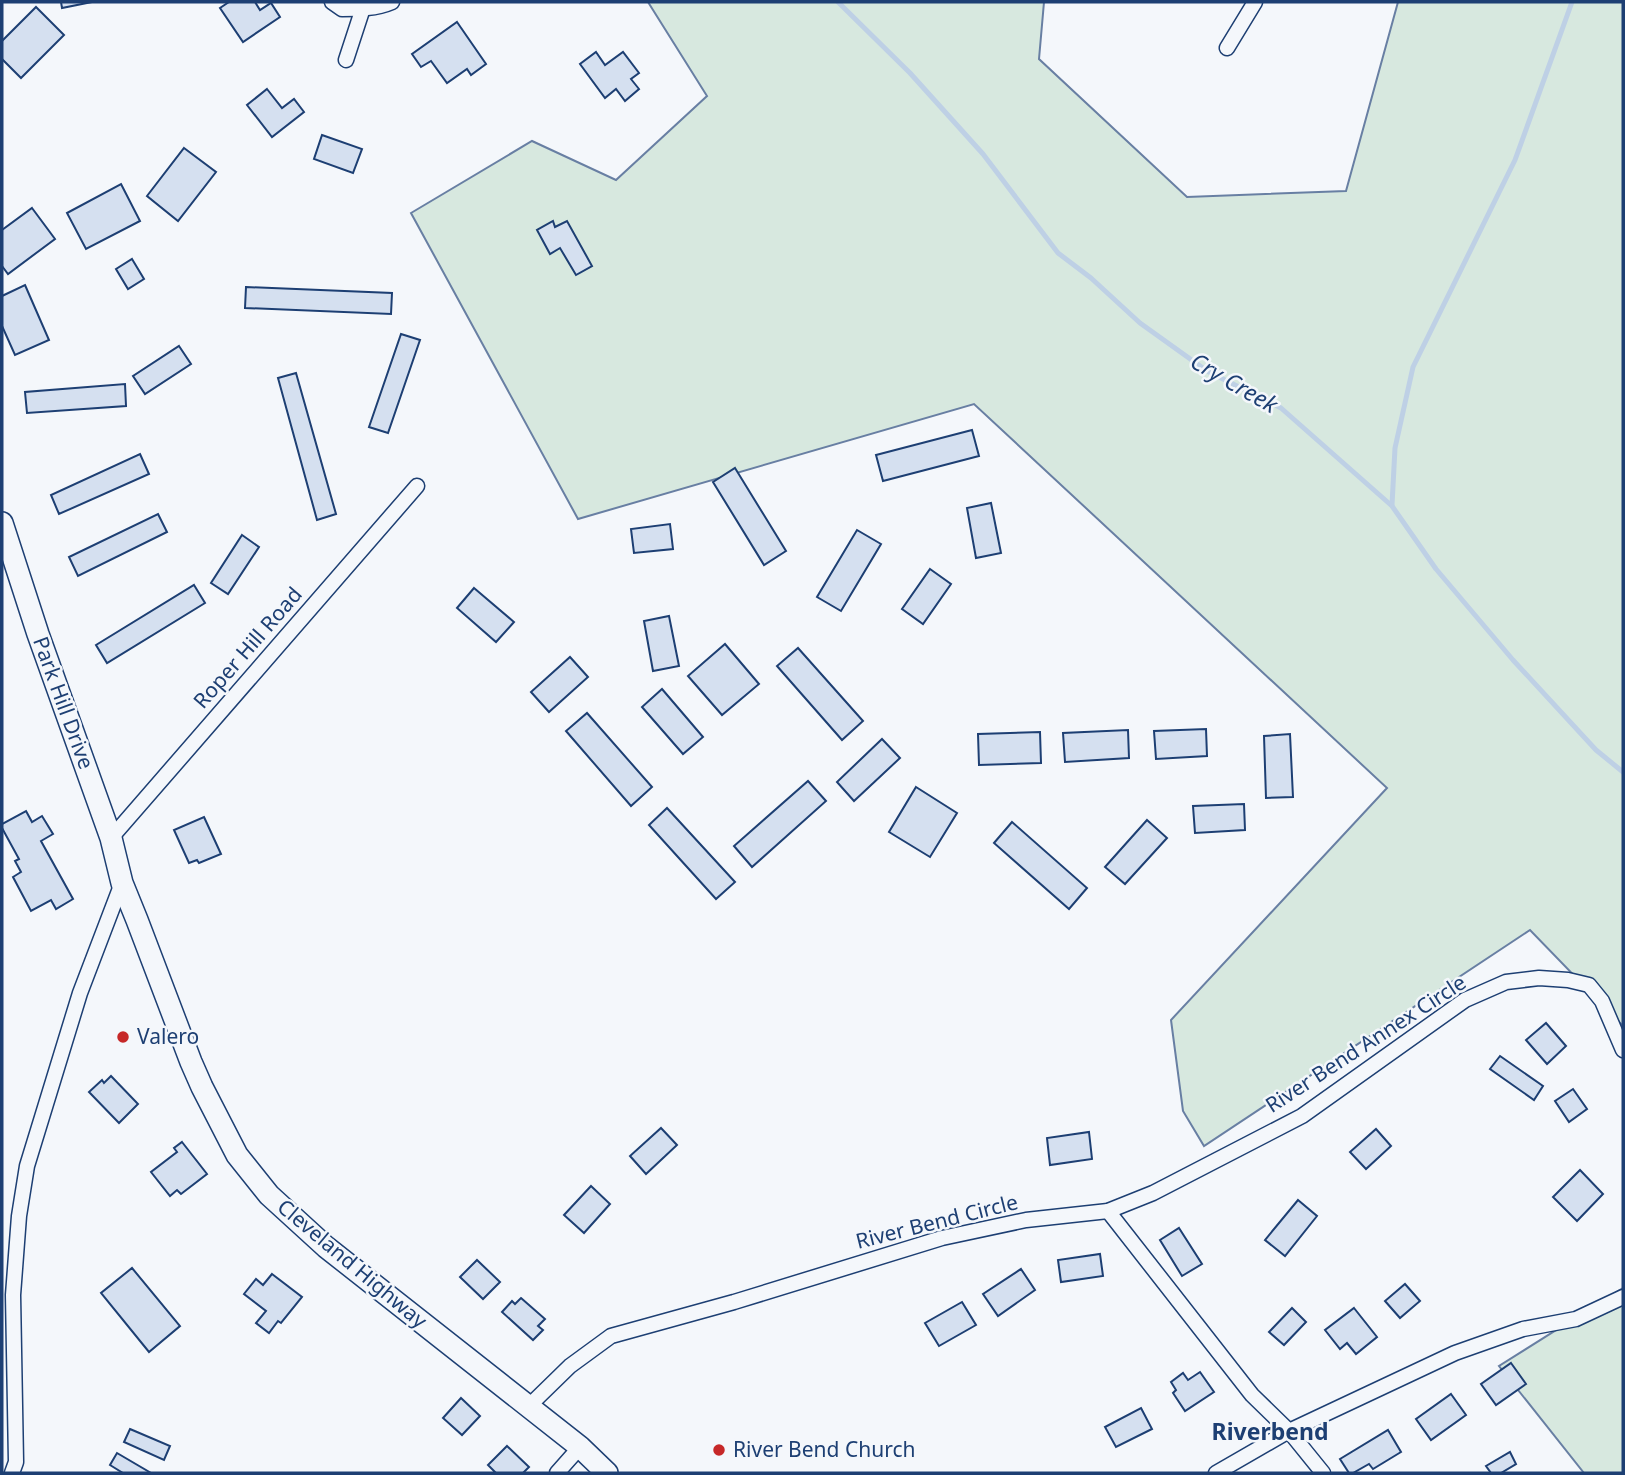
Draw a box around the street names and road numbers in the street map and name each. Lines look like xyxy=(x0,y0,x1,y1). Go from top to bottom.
street label: Roper Hill Road xyxy=(187,581,308,714)
street label: Park Hill Drive xyxy=(27,633,101,773)
street label: River Bend Annex Circle xyxy=(1260,968,1471,1119)
street label: River Bend Circle xyxy=(853,1187,1021,1255)
street label: Cleveland Highway xyxy=(272,1192,434,1334)

